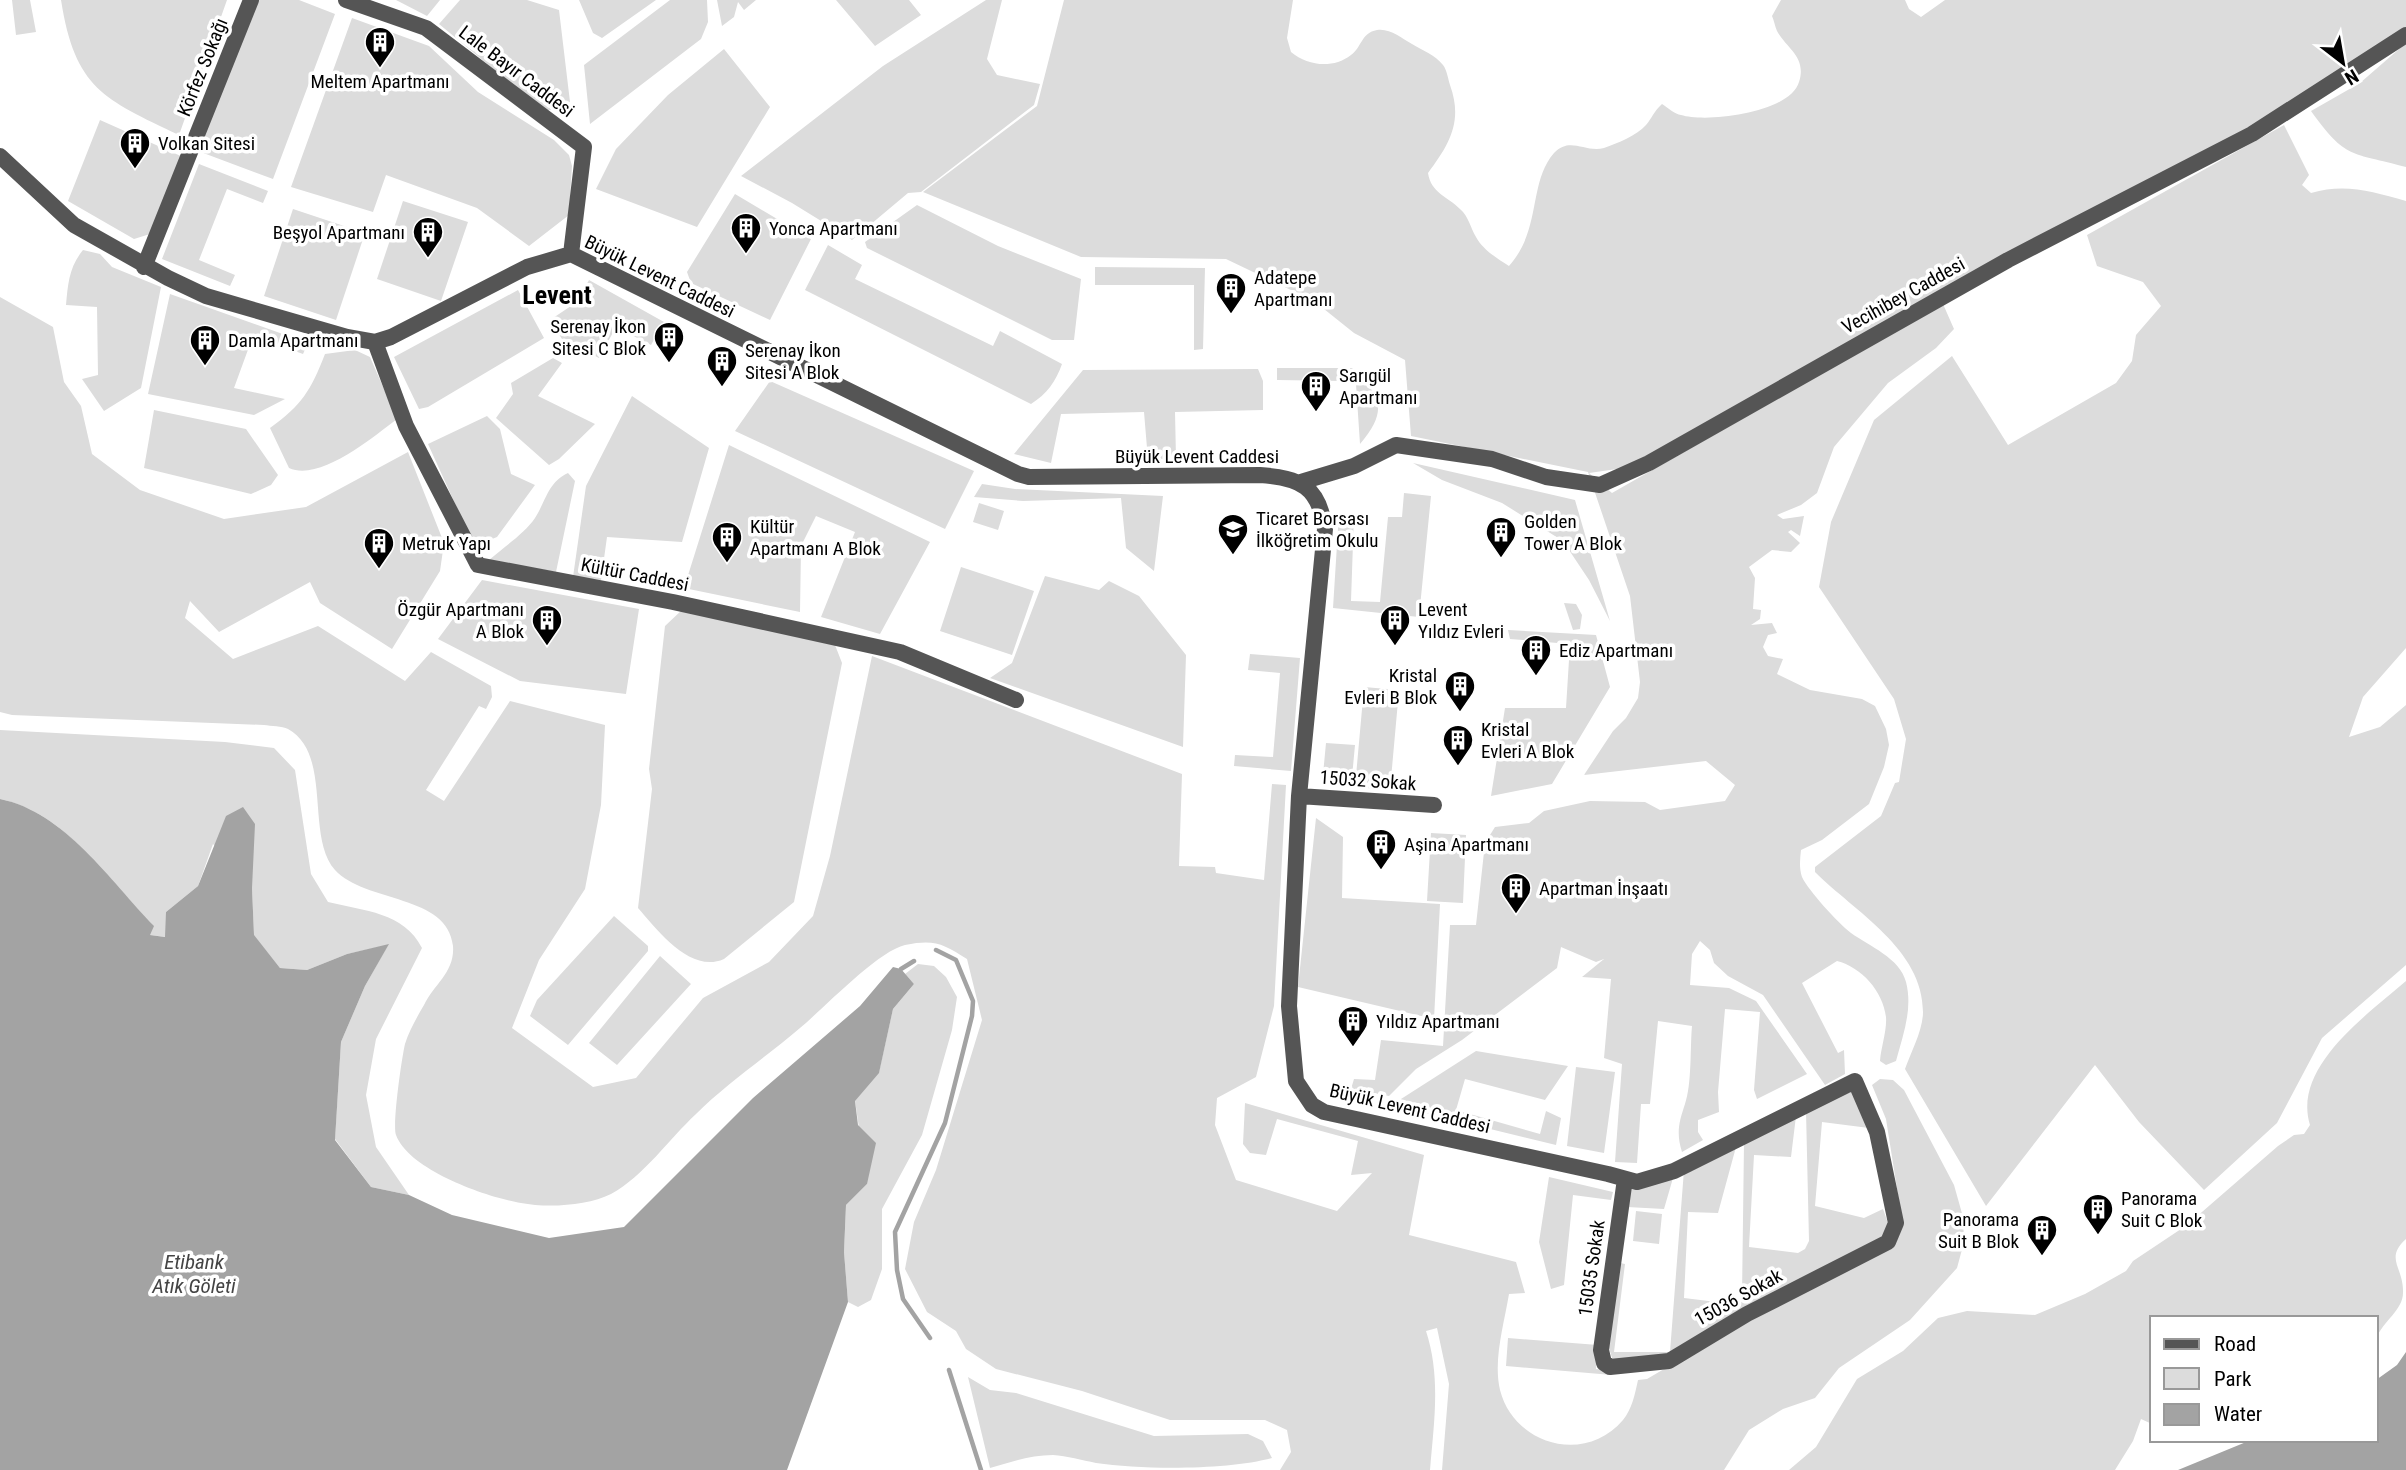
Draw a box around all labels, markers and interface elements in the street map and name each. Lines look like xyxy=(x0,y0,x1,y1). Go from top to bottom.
street label: Körfez Sokağı xyxy=(172,15,233,120)
street label: Lale Bayır Caddesi xyxy=(455,21,579,122)
building icon: Meltem Apartmanı xyxy=(363,25,397,69)
north arrow xyxy=(2308,28,2378,98)
text: N xyxy=(2341,64,2362,90)
place label: Meltem Apartmanı xyxy=(310,70,450,93)
building icon: Volkan Sitesi xyxy=(118,126,152,170)
place label: Volkan Sitesi xyxy=(158,132,255,155)
building icon: Yonca Apartmanı xyxy=(729,211,763,255)
building icon: Beşyol Apartmanı xyxy=(411,215,445,259)
place label: Yonca Apartmanı xyxy=(769,217,898,240)
place label: Beşyol Apartmanı xyxy=(273,221,405,244)
street label: Büyük Levent Caddesi xyxy=(581,230,739,323)
street label: Vecihibey Caddesi xyxy=(1838,252,1969,339)
place label: Adatepe Apartmanı xyxy=(1254,266,1332,311)
building icon: Adatepe Apartmanı xyxy=(1214,271,1248,315)
district label: Levent xyxy=(522,280,592,310)
place label: Serenay İkon Sitesi C Blok xyxy=(550,315,646,360)
building icon: Serenay İkon Sitesi C Blok xyxy=(652,320,686,364)
building icon: Damla Apartmanı xyxy=(188,323,222,367)
place label: Damla Apartmanı xyxy=(228,329,358,352)
place label: Serenay İkon Sitesi A Blok xyxy=(745,339,841,384)
building icon: Serenay İkon Sitesi A Blok xyxy=(705,344,739,388)
place label: Sarıgül Apartmanı xyxy=(1339,364,1417,409)
building icon: Sarıgül Apartmanı xyxy=(1299,369,1333,413)
street label: Büyük Levent Caddesi xyxy=(1115,445,1279,468)
place label: Ticaret Borsası İlköğretim Okulu xyxy=(1256,507,1378,552)
place label: Golden Tower A Blok xyxy=(1524,510,1622,555)
school or university icon: Ticaret Borsası İlköğretim Okulu xyxy=(1216,512,1250,556)
place label: Kültür Apartmanı A Blok xyxy=(750,515,881,560)
building icon: Golden Tower A Blok xyxy=(1484,515,1518,559)
building icon: Kültür Apartmanı A Blok xyxy=(710,520,744,564)
building icon: Metruk Yapı xyxy=(362,526,396,570)
place label: Metruk Yapı xyxy=(402,532,491,555)
street label: Kültür Caddesi xyxy=(579,553,691,596)
place label: Özgür Apartmanı A Blok xyxy=(397,598,524,643)
place label: Levent Yıldız Evleri xyxy=(1418,598,1504,643)
building icon: Özgür Apartmanı A Blok xyxy=(530,603,564,647)
building icon: Levent Yıldız Evleri xyxy=(1378,603,1412,647)
building icon: Ediz Apartmanı xyxy=(1519,633,1553,677)
place label: Ediz Apartmanı xyxy=(1559,639,1673,662)
place label: Kristal Evleri B Blok xyxy=(1344,664,1437,709)
building icon: Kristal Evleri B Blok xyxy=(1443,669,1477,713)
place label: Kristal Evleri A Blok xyxy=(1481,718,1575,763)
building icon: Kristal Evleri A Blok xyxy=(1441,723,1475,767)
street label: 15032 Sokak xyxy=(1319,766,1418,795)
building icon: Aşina Apartmanı xyxy=(1364,827,1398,871)
place label: Aşina Apartmanı xyxy=(1404,833,1529,856)
building icon: Apartman İnşaatı xyxy=(1499,871,1533,915)
place label: Apartman İnşaatı xyxy=(1539,877,1668,900)
building icon: Yıldız Apartmanı xyxy=(1336,1004,1370,1048)
place label: Yıldız Apartmanı xyxy=(1376,1010,1500,1033)
street label: Büyük Levent Caddesi xyxy=(1327,1079,1492,1138)
place label: Panorama Suit C Blok xyxy=(2121,1187,2203,1232)
building icon: Panorama Suit C Blok xyxy=(2081,1192,2115,1236)
place label: Panorama Suit B Blok xyxy=(1938,1208,2019,1253)
building icon: Panorama Suit B Blok xyxy=(2025,1213,2059,1257)
street label: 15035 Sokak xyxy=(1573,1218,1610,1318)
water label: Etibank Atık Göleti xyxy=(151,1250,236,1298)
street label: 15036 Sokak xyxy=(1690,1264,1787,1331)
legend xyxy=(2150,1316,2378,1442)
text: Road xyxy=(2214,1332,2256,1356)
text: Park xyxy=(2214,1367,2252,1391)
text: Water xyxy=(2214,1402,2262,1426)

